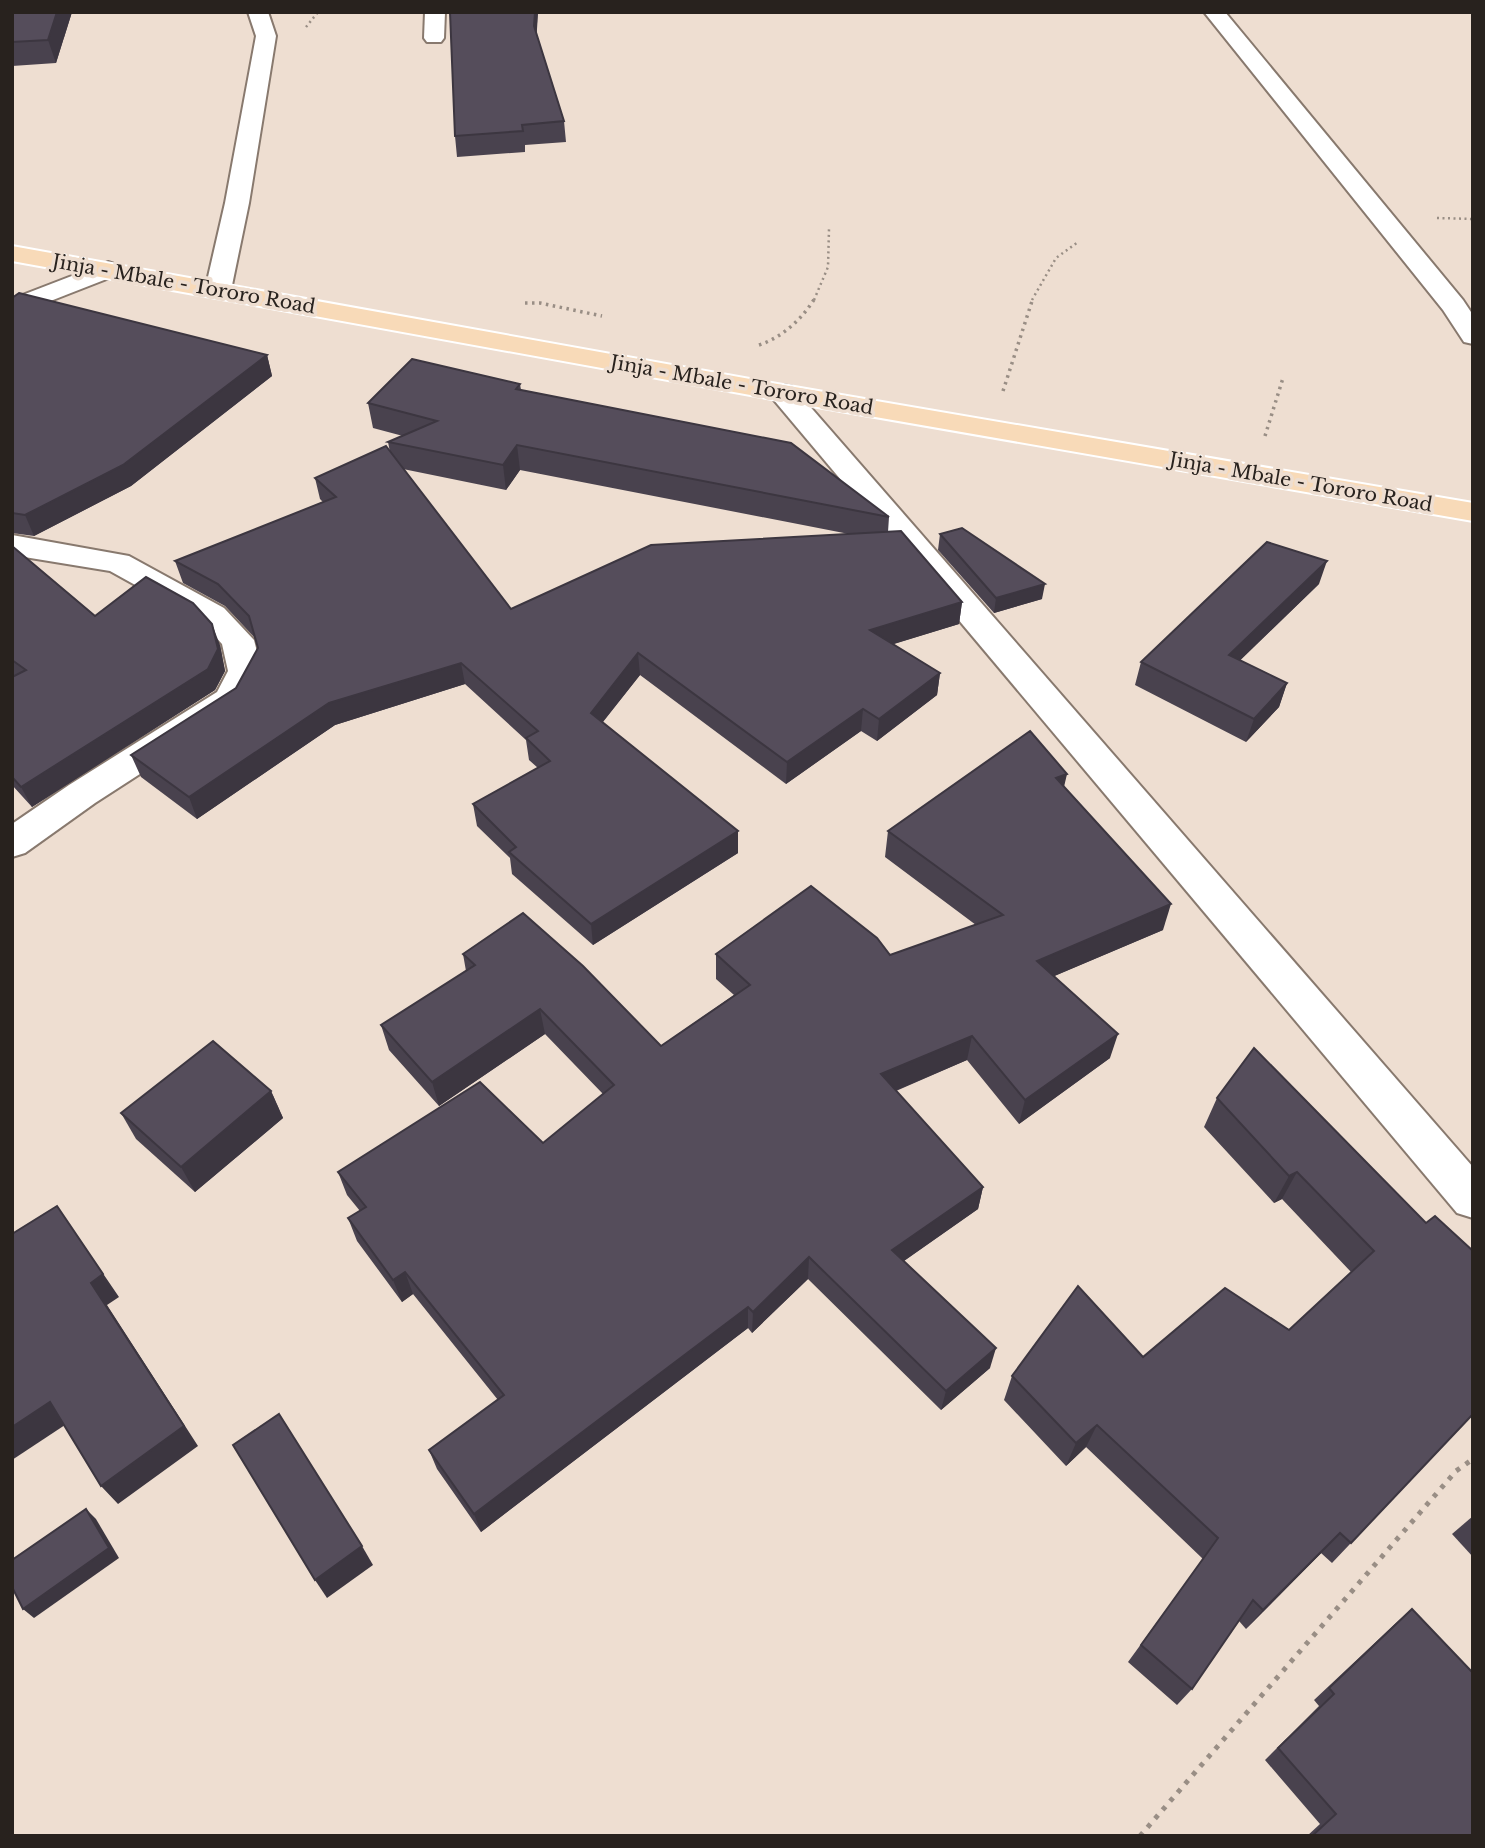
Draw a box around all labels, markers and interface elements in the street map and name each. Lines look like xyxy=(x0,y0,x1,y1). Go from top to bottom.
street label: Jinja - Mbale - Tororo Road xyxy=(48,249,317,319)
street label: Jinja - Mbale - Tororo Road xyxy=(606,350,875,420)
street label: Jinja - Mbale - Tororo Road xyxy=(1165,447,1434,517)

